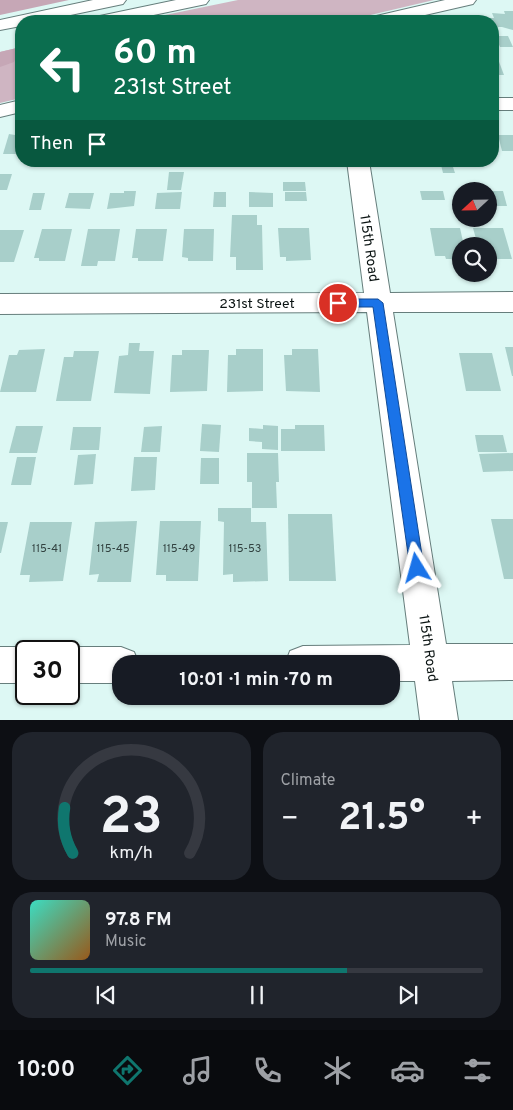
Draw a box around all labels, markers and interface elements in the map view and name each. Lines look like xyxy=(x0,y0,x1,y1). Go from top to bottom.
text: 60 m xyxy=(113,32,197,76)
icon: left xyxy=(30,35,95,100)
text: 231st Street xyxy=(113,75,232,102)
icon: arrive xyxy=(83,130,111,158)
text: Then xyxy=(30,132,73,156)
north arrow xyxy=(452,182,498,228)
map controls xyxy=(452,182,497,282)
street label: 115th Road xyxy=(355,213,382,283)
button: search xyxy=(452,237,497,282)
pin xyxy=(317,282,359,324)
icon: arrive xyxy=(324,289,352,317)
street label: 231st Street xyxy=(219,296,295,313)
position arrow xyxy=(390,541,442,593)
house number: 115-41 xyxy=(32,542,62,556)
house number: 115-45 xyxy=(96,542,130,556)
house number: 115-49 xyxy=(163,542,195,556)
house number: 115-53 xyxy=(229,542,261,556)
street label: 115th Road xyxy=(414,613,441,683)
speed limit sign: 30 xyxy=(15,640,80,705)
text: 10:01 · 1 min · 70 m xyxy=(179,668,333,692)
text: Climate xyxy=(281,771,335,791)
text: 23 xyxy=(100,786,163,852)
text: 21.5° xyxy=(338,795,425,844)
text: − xyxy=(281,802,299,838)
text: + xyxy=(465,802,483,838)
text: km/h xyxy=(110,842,153,865)
text: 97.8 FM xyxy=(105,908,172,932)
text: Music xyxy=(105,932,146,952)
icon: previous xyxy=(92,981,120,1009)
icon: pause xyxy=(243,981,271,1009)
icon: next xyxy=(394,981,422,1009)
icon: directions xyxy=(110,1053,145,1088)
icon: music xyxy=(180,1053,215,1088)
icon: phone xyxy=(250,1053,285,1088)
icon: climate xyxy=(320,1053,355,1088)
icon: car xyxy=(390,1053,425,1088)
icon: filters xyxy=(460,1053,495,1088)
text: 10:00 xyxy=(18,1057,75,1084)

